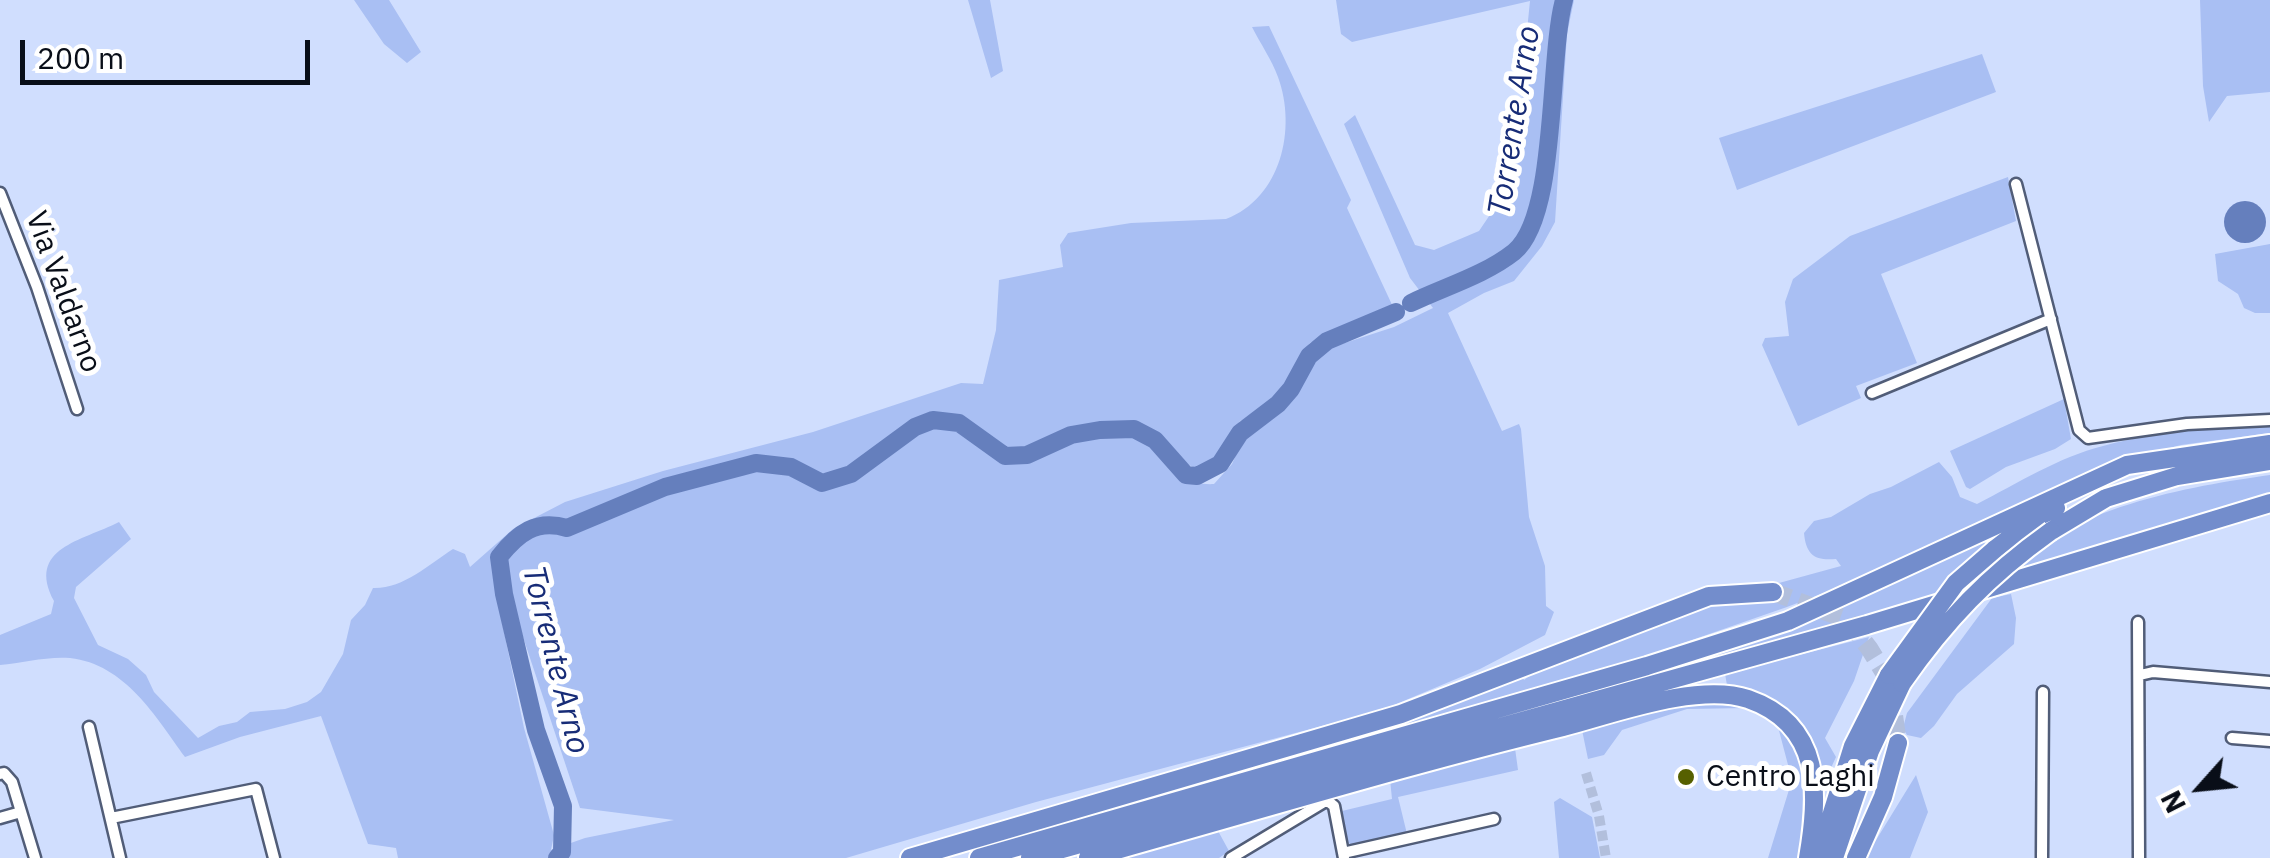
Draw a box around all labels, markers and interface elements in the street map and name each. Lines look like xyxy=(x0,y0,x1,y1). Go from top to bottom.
scale bar xyxy=(25,20,315,82)
water label: Torrente Arno xyxy=(1481,23,1549,219)
text: 200 m xyxy=(37,38,124,77)
street label: Via Valdarno xyxy=(17,207,109,377)
water label: Torrente Arno xyxy=(513,562,597,758)
north arrow xyxy=(2150,738,2250,838)
place label: Centro Laghi xyxy=(1706,759,1875,795)
marker: Centro Laghi xyxy=(1675,766,1697,788)
text: N xyxy=(2152,784,2194,819)

